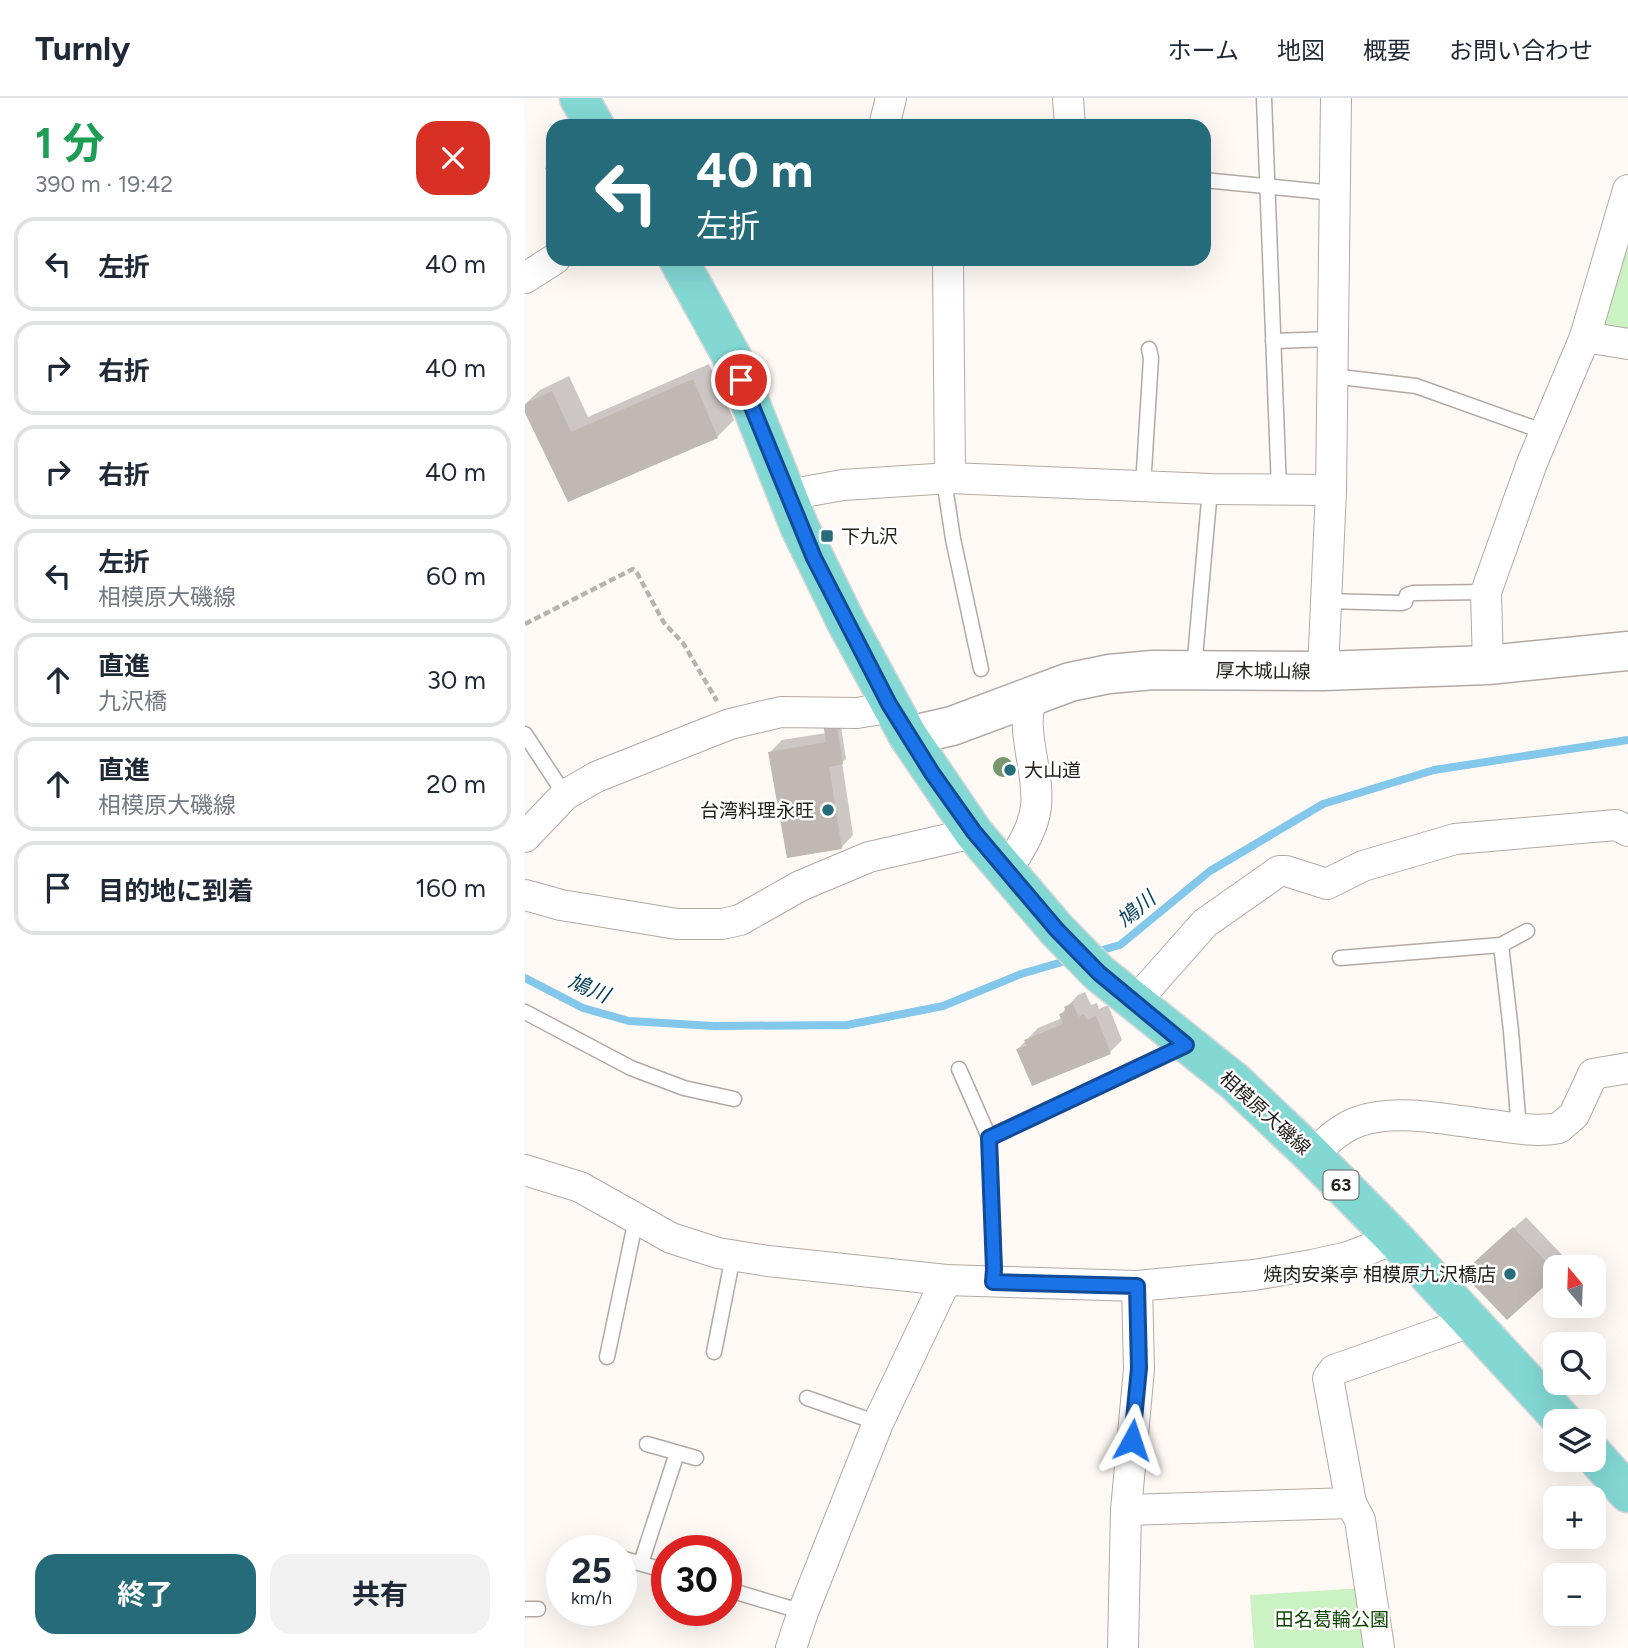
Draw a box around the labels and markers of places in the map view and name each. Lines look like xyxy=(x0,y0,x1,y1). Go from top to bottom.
pin xyxy=(711,350,771,410)
place label: 下九沢 xyxy=(841,525,898,548)
marker: 下九沢 xyxy=(819,528,835,544)
place label: 大山道 xyxy=(1024,759,1081,782)
marker: 大山道 xyxy=(1002,762,1018,778)
place label: 台湾料理永旺 xyxy=(700,799,814,822)
marker: 台湾料理永旺 xyxy=(820,802,836,818)
place label: 焼肉安楽亭 相模原九沢橋店 xyxy=(1263,1263,1496,1286)
marker: 焼肉安楽亭 相模原九沢橋店 xyxy=(1502,1266,1518,1282)

